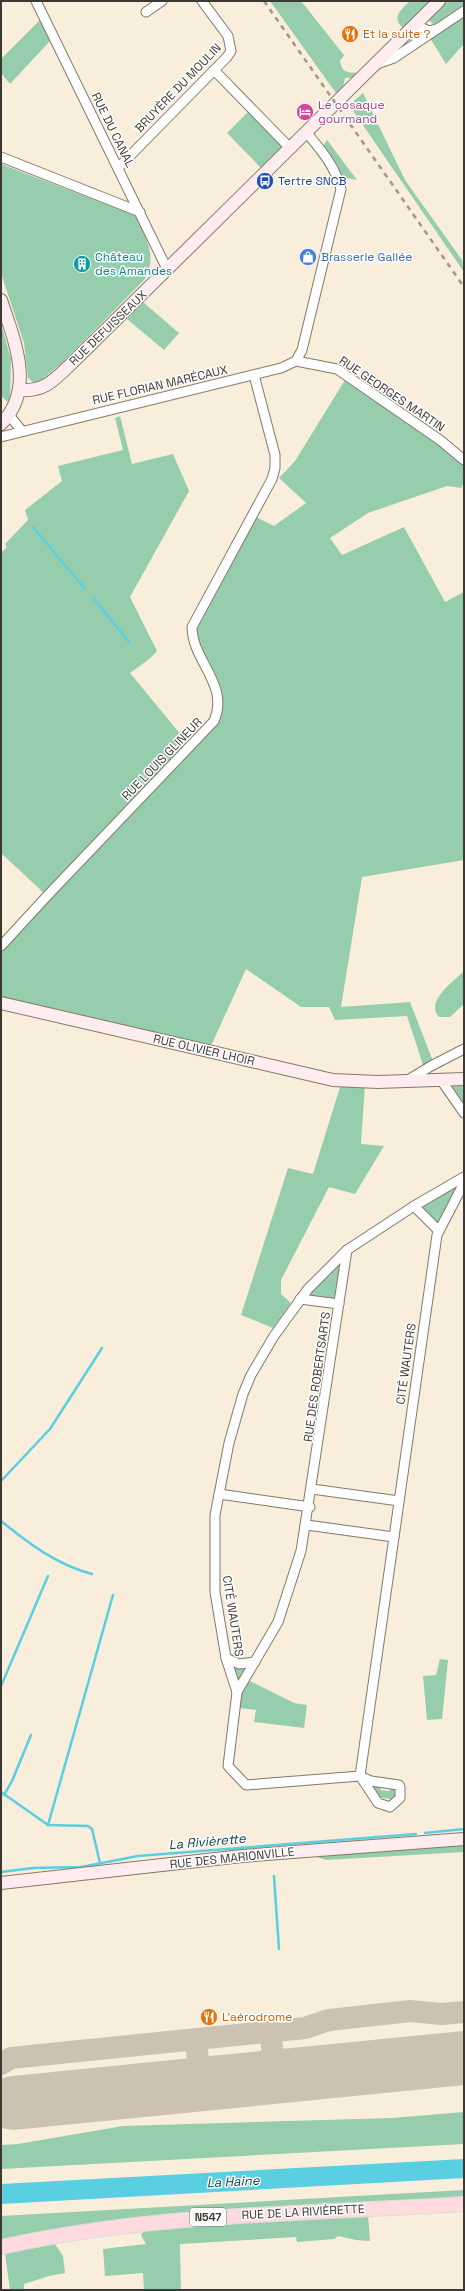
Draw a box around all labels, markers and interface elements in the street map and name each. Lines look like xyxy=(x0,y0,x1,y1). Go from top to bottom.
restaurant icon: Et la suite ? xyxy=(340,24,360,44)
place label: Et la suite ? xyxy=(363,26,430,42)
street label: BRUYÈRE DU MOULIN xyxy=(131,40,225,136)
street label: RUE DU CANAL xyxy=(88,90,138,171)
place label: Le cosaque gourmand xyxy=(318,97,384,127)
hotel icon: Le cosaque gourmand xyxy=(295,102,315,122)
bus stop icon: Tertre SNCB xyxy=(255,171,275,191)
place label: Tertre SNCB xyxy=(278,173,347,189)
shop icon: Brasserie Gallée xyxy=(298,247,318,267)
place label: Château des Amandes xyxy=(95,249,172,279)
place label: Brasserie Gallée xyxy=(321,249,412,265)
building icon: Château des Amandes xyxy=(72,254,92,274)
street label: RUE DEFUISSEAUX xyxy=(66,287,151,369)
street label: RUE GEORGES MARTIN xyxy=(336,353,448,435)
street label: RUE FLORIAN MARÉCAUX xyxy=(91,362,230,408)
street label: RUE LOUIS GLINEUR xyxy=(118,714,206,804)
street label: RUE OLIVIER LHOIR xyxy=(152,1031,256,1069)
street label: RUE DES ROBERTSARTS xyxy=(300,1311,334,1443)
street label: CITÉ WAUTERS xyxy=(392,1322,420,1406)
street label: CITÉ WAUTERS xyxy=(219,1574,247,1658)
water label: La Rivièrette xyxy=(168,1830,248,1853)
street label: RUE DES MARIONVILLE xyxy=(169,1843,295,1873)
restaurant icon: L'aérodrome xyxy=(199,2007,219,2027)
place label: L'aérodrome xyxy=(222,2009,292,2025)
water label: La Haine xyxy=(206,2172,261,2191)
street label: RUE DE LA RIVIÈRETTE xyxy=(241,2201,365,2223)
road number: N547 xyxy=(190,2208,226,2226)

